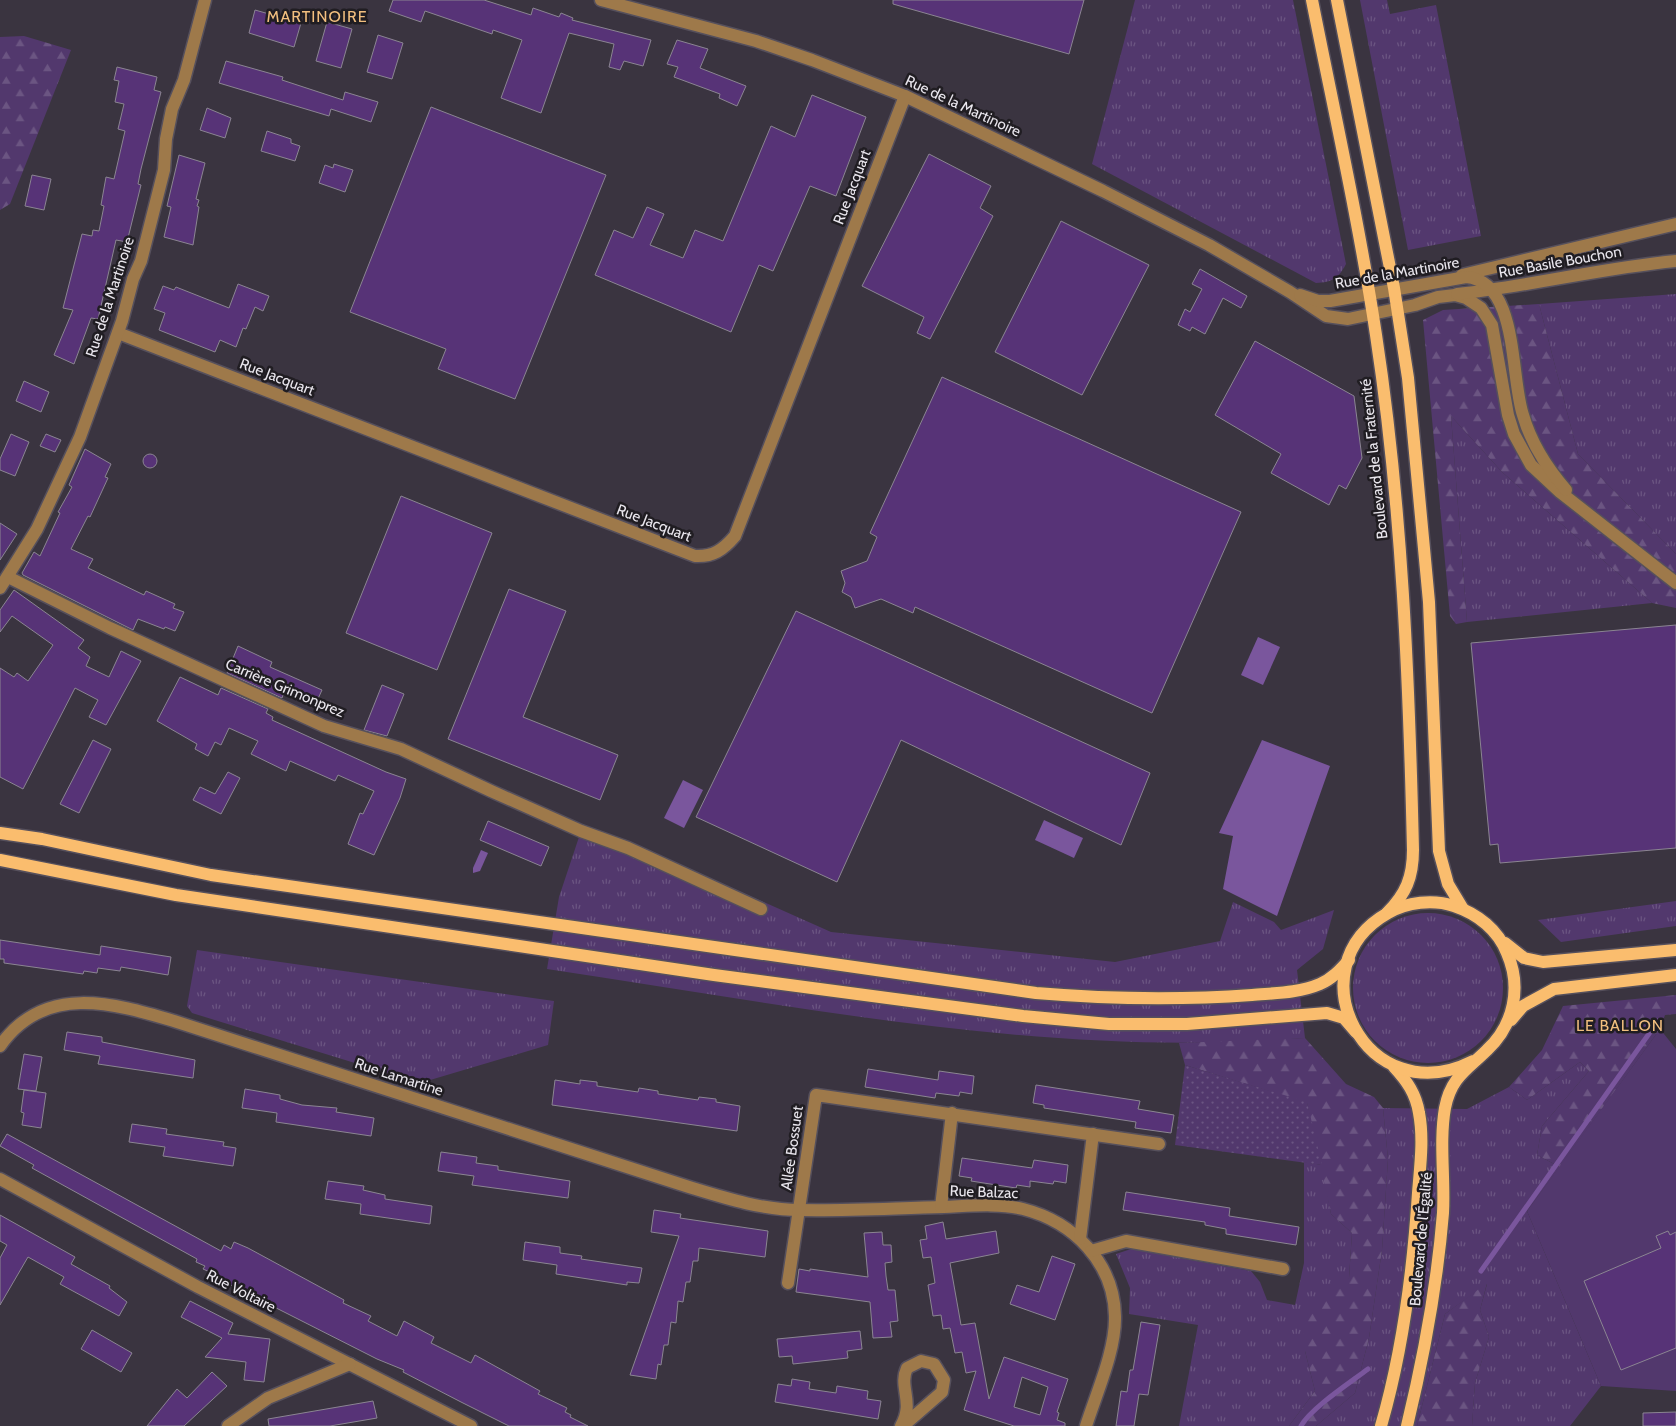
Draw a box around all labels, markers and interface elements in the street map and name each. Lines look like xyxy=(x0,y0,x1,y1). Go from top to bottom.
district label: MARTINOIRE xyxy=(266,7,368,26)
street label: Rue de la Martinoire xyxy=(902,71,1024,141)
street label: Rue Jacquart xyxy=(830,147,874,227)
street label: Rue de la Martinoire xyxy=(82,234,138,360)
street label: Rue Basile Bouchon xyxy=(1497,242,1623,282)
street label: Rue de la Martinoire xyxy=(1334,253,1461,293)
street label: Rue Jacquart xyxy=(237,355,317,399)
street label: Boulevard de la Fraternité xyxy=(1357,378,1391,540)
street label: Rue Jacquart xyxy=(614,501,694,545)
street label: Carrière Grimonprez xyxy=(223,655,347,721)
district label: LE BALLON xyxy=(1576,1016,1664,1035)
street label: Rue Lamartine xyxy=(353,1054,446,1100)
street label: Allée Bossuet xyxy=(777,1105,807,1191)
street label: Boulevard de l'Égalité xyxy=(1405,1171,1436,1307)
street label: Rue Balzac xyxy=(949,1182,1019,1202)
street label: Rue Voltaire xyxy=(203,1266,279,1316)

